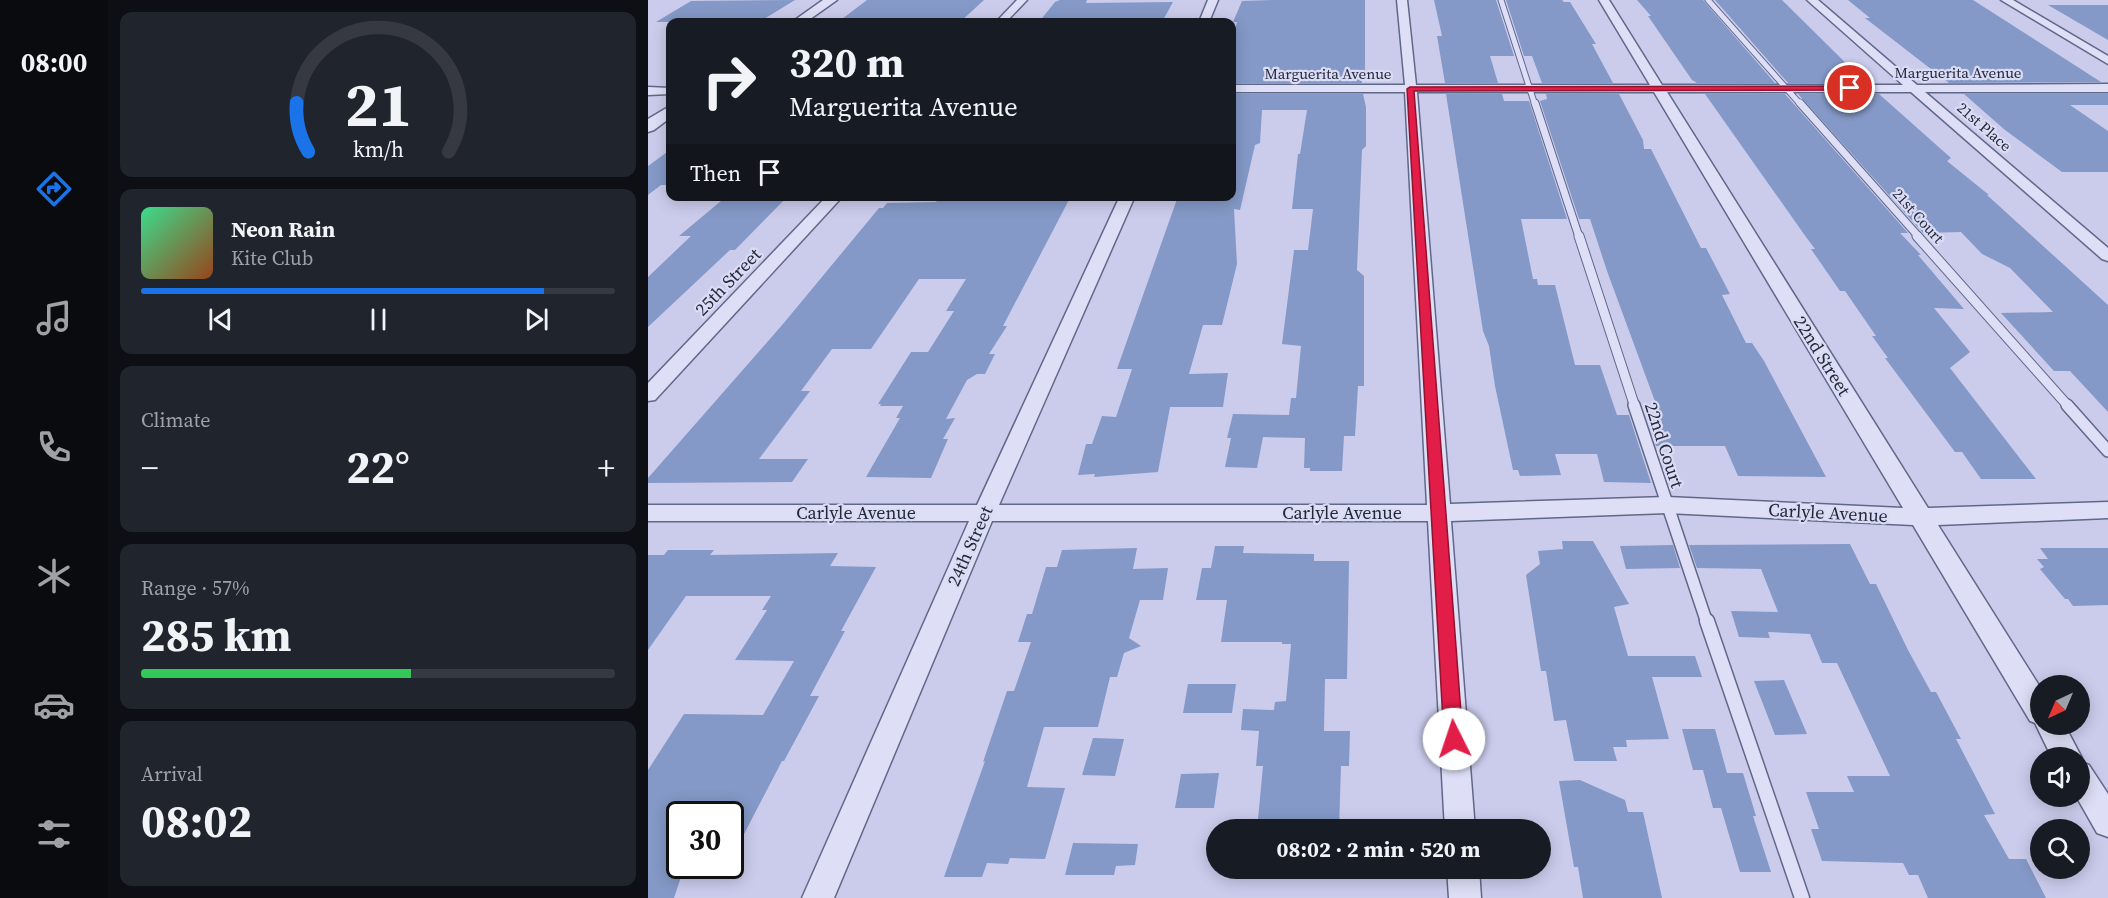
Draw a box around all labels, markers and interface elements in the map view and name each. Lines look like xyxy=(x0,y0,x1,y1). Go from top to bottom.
text: 320 m xyxy=(789,33,904,91)
icon: right xyxy=(690,42,768,120)
text: 08:00 xyxy=(21,44,87,81)
text: 21 xyxy=(344,61,412,147)
pin xyxy=(1824,62,1875,113)
street label: Marguerita Avenue xyxy=(1894,62,2022,83)
street label: Marguerita Avenue xyxy=(1264,63,1392,84)
icon: arrive xyxy=(1833,71,1866,104)
text: Marguerita Avenue xyxy=(789,88,1018,125)
street label: 21st Place xyxy=(1953,97,2016,156)
text: km/h xyxy=(352,135,404,164)
icon: arrive xyxy=(753,156,786,189)
text: Then xyxy=(690,158,741,188)
icon: directions xyxy=(33,168,75,210)
street label: 21st Court xyxy=(1888,183,1949,248)
text: Neon Rain xyxy=(231,214,335,244)
street label: 25th Street xyxy=(689,242,766,321)
text: Kite Club xyxy=(231,244,313,272)
icon: music xyxy=(33,297,75,339)
icon: previous xyxy=(204,303,237,336)
icon: pause xyxy=(362,303,395,336)
icon: next xyxy=(520,303,553,336)
street label: 22nd Street xyxy=(1788,311,1857,401)
street label: 22nd Court xyxy=(1639,399,1690,491)
text: Climate xyxy=(141,406,210,434)
icon: phone xyxy=(33,426,75,468)
text: 22° xyxy=(346,436,410,498)
text: − xyxy=(141,445,159,490)
text: + xyxy=(597,445,615,490)
street label: Carlyle Avenue xyxy=(1768,497,1888,528)
street label: Carlyle Avenue xyxy=(796,500,916,525)
street label: Carlyle Avenue xyxy=(1282,500,1402,525)
street label: 24th Street xyxy=(941,502,998,590)
icon: climate xyxy=(33,555,75,597)
text: Range · 57% xyxy=(141,574,250,602)
text: 285 km xyxy=(141,604,292,666)
north arrow xyxy=(2030,675,2090,735)
map controls xyxy=(2030,675,2090,879)
icon: car xyxy=(33,684,75,726)
position arrow xyxy=(1422,707,1486,771)
button: sound xyxy=(2030,747,2090,807)
text: Arrival xyxy=(141,760,203,788)
text: 08:02 xyxy=(141,790,252,852)
speed limit sign: 30 xyxy=(666,801,744,879)
icon: filters xyxy=(33,813,75,855)
button: search xyxy=(2030,819,2090,879)
text: 08:02 · 2 min · 520 m xyxy=(1277,834,1480,864)

